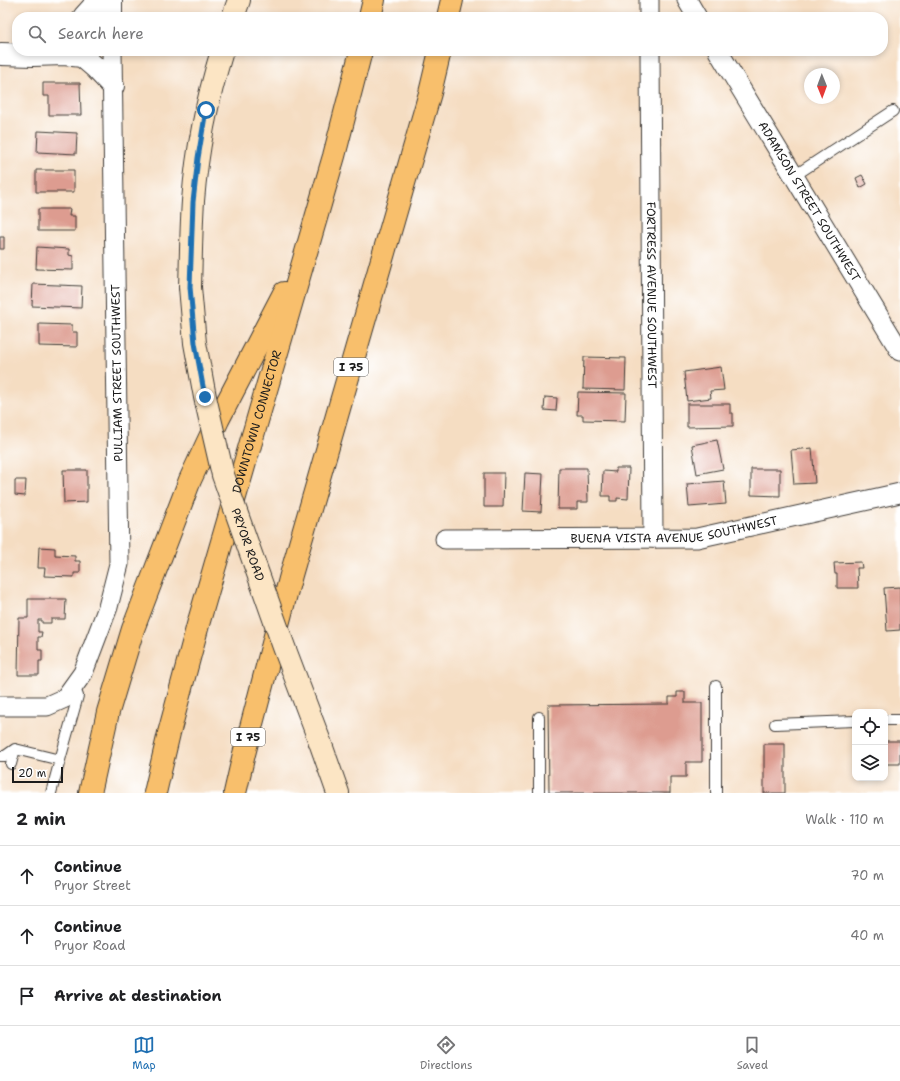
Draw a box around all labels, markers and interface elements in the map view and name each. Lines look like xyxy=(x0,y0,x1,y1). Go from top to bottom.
search box xyxy=(12,12,888,56)
icon: search xyxy=(26,23,48,45)
text: Search here xyxy=(58,24,144,44)
north arrow xyxy=(804,68,840,104)
route start xyxy=(197,101,215,119)
street label: ADAMSON STREET SOUTHWEST xyxy=(755,118,864,285)
street label: FORTRESS AVENUE SOUTHWEST xyxy=(643,202,660,389)
street label: PULLIAM STREET SOUTHWEST xyxy=(107,283,127,462)
street label: DOWNTOWN CONNECTOR xyxy=(229,348,285,495)
road number: I 75 xyxy=(334,358,368,376)
route end xyxy=(196,388,214,406)
street label: PRYOR ROAD xyxy=(227,506,268,583)
street label: BUENA VISTA AVENUE SOUTHWEST xyxy=(571,512,780,547)
map controls xyxy=(852,709,888,781)
button: locate xyxy=(852,709,888,745)
road number: I 75 xyxy=(231,728,265,746)
button: layers xyxy=(852,745,888,781)
scale bar xyxy=(12,765,63,784)
text: 20 m xyxy=(18,766,46,781)
text: 2 min xyxy=(16,808,66,830)
text: Walk · 110 m xyxy=(805,811,884,828)
text: Continue xyxy=(54,857,122,877)
icon: ahead xyxy=(16,865,38,887)
text: 70 m xyxy=(850,867,884,884)
text: Pryor Street xyxy=(54,877,131,894)
text: Continue xyxy=(54,917,122,937)
icon: ahead xyxy=(16,925,38,947)
text: 40 m xyxy=(850,927,884,944)
text: Pryor Road xyxy=(54,937,125,954)
icon: arrive xyxy=(16,985,38,1007)
text: Arrive at destination xyxy=(54,986,222,1006)
tab: Map xyxy=(132,1034,156,1073)
tab: Directions xyxy=(420,1034,472,1073)
tab: Saved xyxy=(737,1034,768,1073)

